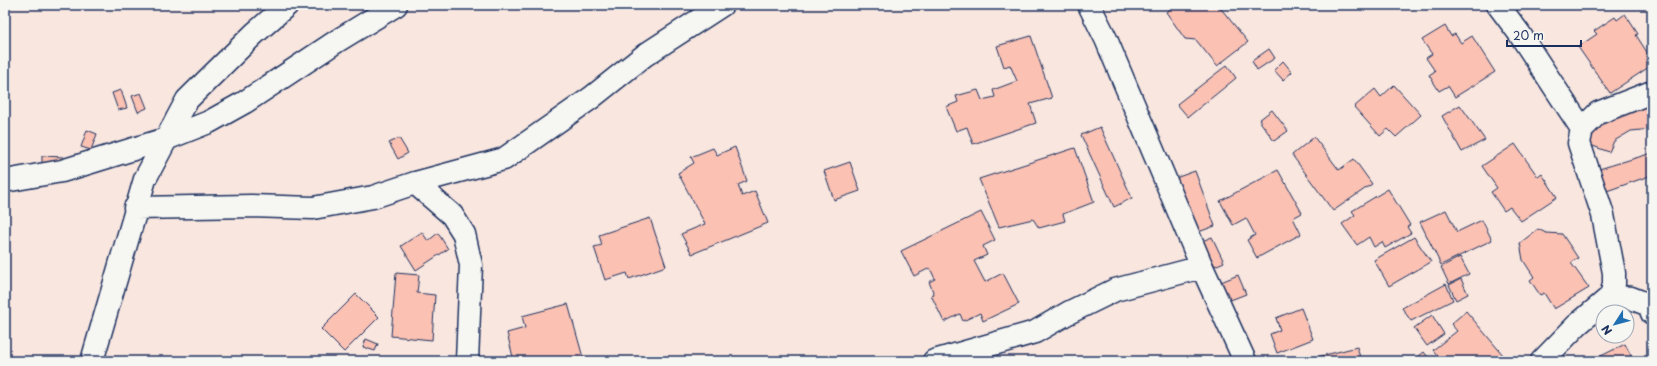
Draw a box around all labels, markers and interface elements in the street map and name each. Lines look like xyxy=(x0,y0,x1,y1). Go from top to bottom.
scale bar xyxy=(1507,22,1581,48)
text: 20 m xyxy=(1513,26,1544,44)
north arrow xyxy=(1595,304,1635,344)
text: N xyxy=(1597,321,1616,339)

